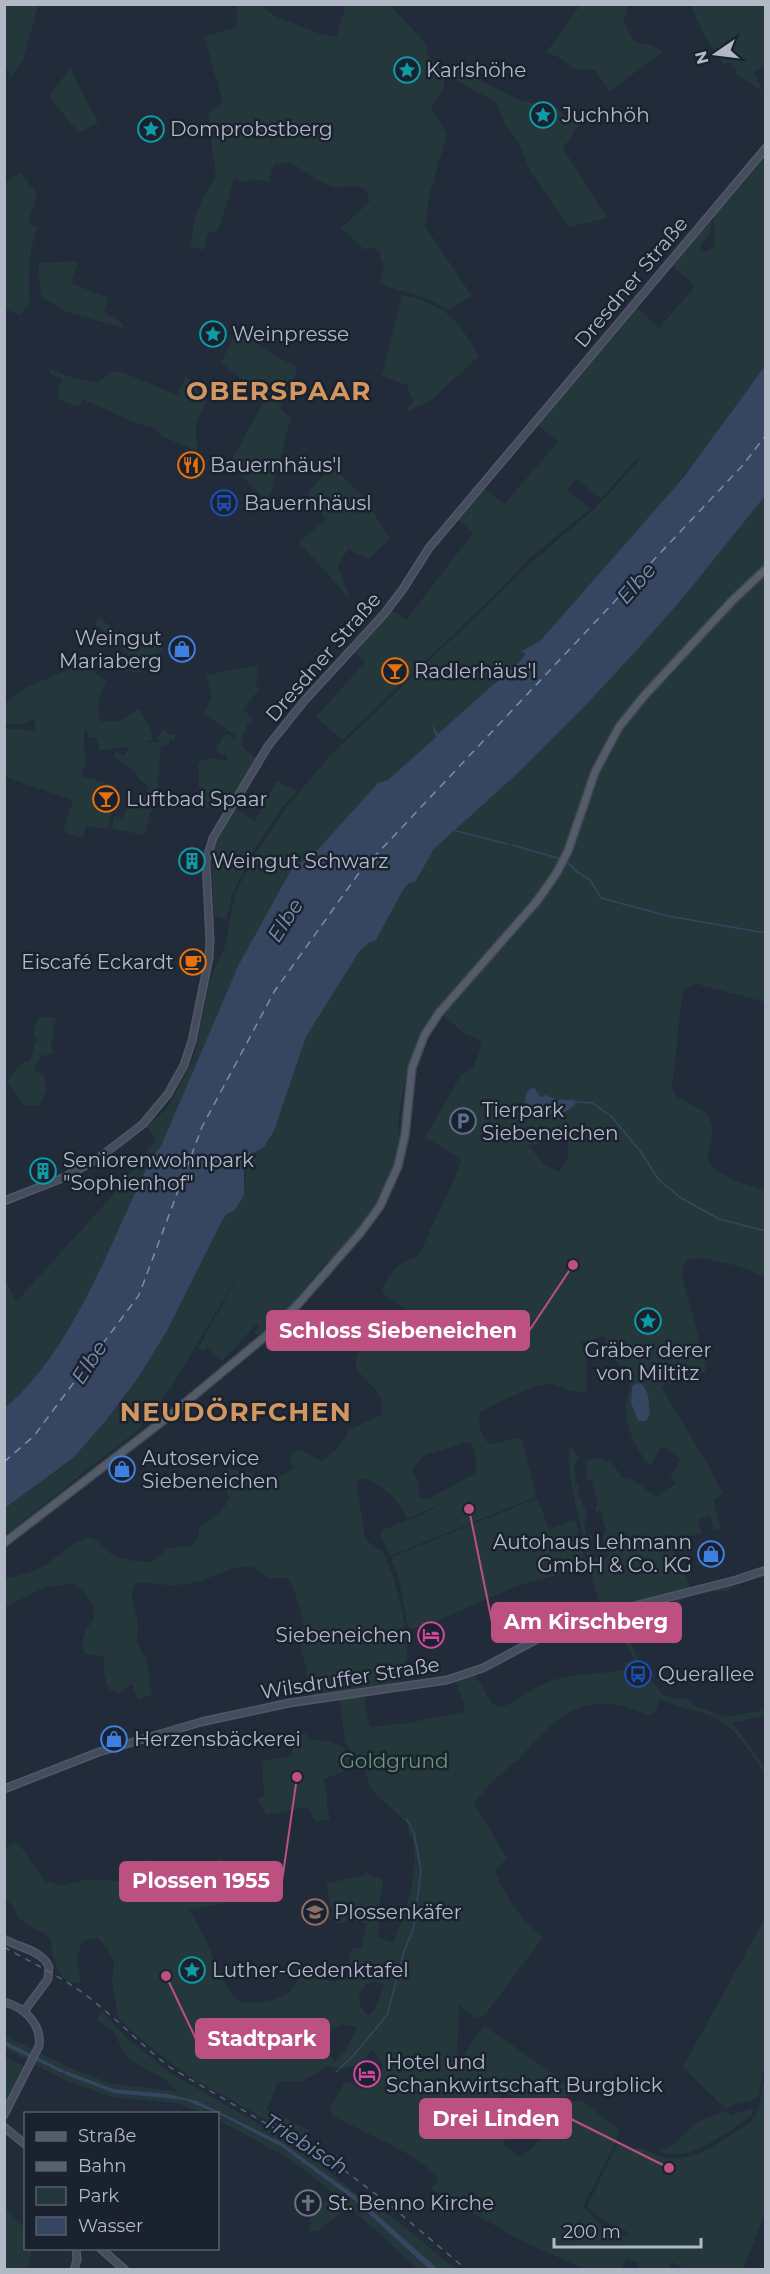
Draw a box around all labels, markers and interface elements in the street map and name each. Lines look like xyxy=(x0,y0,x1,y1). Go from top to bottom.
north arrow xyxy=(686,24,746,84)
text: N xyxy=(691,49,713,66)
place icon: Karlshöhe xyxy=(392,55,422,85)
place label: Karlshöhe xyxy=(426,58,526,82)
place icon: Juchhöh xyxy=(528,100,558,130)
place label: Juchhöh xyxy=(561,103,650,127)
place icon: Domprobstberg xyxy=(136,114,166,144)
place label: Domprobstberg xyxy=(170,117,333,141)
street label: Dresdner Straße xyxy=(569,212,693,352)
place icon: Weinpresse xyxy=(198,319,228,349)
place label: Weinpresse xyxy=(232,322,349,346)
district label: OBERSPAAR xyxy=(186,375,372,407)
restaurant icon: Bauernhäus'l xyxy=(176,450,206,480)
place label: Bauernhäus'l xyxy=(210,453,342,477)
bus stop icon: Bauernhäusl xyxy=(209,488,239,518)
place label: Bauernhäusl xyxy=(244,491,372,515)
water label: Elbe xyxy=(611,557,661,609)
street label: Dresdner Straße xyxy=(260,587,386,727)
place label: Weingut Mariaberg xyxy=(59,626,162,673)
shop icon: Weingut Mariaberg xyxy=(167,634,197,664)
bar icon: Radlerhäus'l xyxy=(380,656,410,686)
place label: Radlerhäus'l xyxy=(414,659,537,683)
bar icon: Luftbad Spaar xyxy=(91,784,121,814)
place label: Luftbad Spaar xyxy=(126,787,267,811)
building icon: Weingut Schwarz xyxy=(177,846,207,876)
place label: Weingut Schwarz xyxy=(212,849,389,873)
water label: Elbe xyxy=(262,894,308,946)
cafe icon: Eiscafé Eckardt xyxy=(178,947,208,977)
place label: Eiscafé Eckardt xyxy=(21,950,174,974)
place label: Tierpark Siebeneichen xyxy=(482,1098,619,1145)
parking icon: Tierpark Siebeneichen xyxy=(448,1106,478,1136)
place label: Seniorenwohnpark "Sophienhof" xyxy=(63,1148,254,1195)
building icon: Seniorenwohnpark "Sophienhof" xyxy=(28,1156,58,1186)
place icon: Gräber derer von Miltitz xyxy=(633,1306,663,1336)
callout: Schloss Siebeneichen xyxy=(267,1311,529,1350)
text: Schloss Siebeneichen xyxy=(279,1318,517,1343)
water label: Elbe xyxy=(66,1336,112,1388)
place label: Gräber derer von Miltitz xyxy=(585,1338,711,1385)
district label: NEUDÖRFCHEN xyxy=(120,1396,352,1428)
place label: Autoservice Siebeneichen xyxy=(142,1446,279,1493)
shop icon: Autoservice Siebeneichen xyxy=(107,1454,137,1484)
place label: Autohaus Lehmann GmbH & Co. KG xyxy=(493,1530,692,1577)
shop icon: Autohaus Lehmann GmbH & Co. KG xyxy=(696,1539,726,1569)
callout: Am Kirschberg xyxy=(492,1603,681,1642)
text: Am Kirschberg xyxy=(503,1609,668,1634)
hotel icon: Siebeneichen xyxy=(416,1620,446,1650)
place label: Siebeneichen xyxy=(275,1623,412,1647)
street label: Wilsdruffer Straße xyxy=(259,1652,441,1704)
bus stop icon: Querallee xyxy=(623,1659,653,1689)
place label: Querallee xyxy=(658,1662,754,1686)
shop icon: Herzensbäckerei xyxy=(99,1724,129,1754)
place label: Herzensbäckerei xyxy=(134,1727,301,1751)
park label: Goldgrund xyxy=(339,1749,449,1773)
callout: Plossen 1955 xyxy=(120,1862,282,1901)
text: Plossen 1955 xyxy=(132,1868,270,1893)
school or university icon: Plossenkäfer xyxy=(300,1897,330,1927)
place label: Plossenkäfer xyxy=(334,1900,462,1924)
place icon: Luther-Gedenktafel xyxy=(177,1955,207,1985)
place label: Luther-Gedenktafel xyxy=(212,1958,409,1982)
callout: Stadtpark xyxy=(196,2019,329,2058)
text: Stadtpark xyxy=(208,2026,317,2051)
place label: Hotel und Schankwirtschaft Burgblick xyxy=(386,2050,663,2097)
hotel icon: Hotel und Schankwirtschaft Burgblick xyxy=(352,2059,382,2089)
callout: Drei Linden xyxy=(420,2099,571,2138)
text: Drei Linden xyxy=(432,2106,560,2131)
water label: Triebisch xyxy=(259,2108,353,2180)
legend xyxy=(24,2112,219,2250)
text: Straße xyxy=(78,2125,137,2147)
text: Bahn xyxy=(78,2155,127,2177)
text: Park xyxy=(78,2185,119,2207)
church icon: St. Benno Kirche xyxy=(293,2188,323,2218)
place label: St. Benno Kirche xyxy=(328,2191,494,2215)
scale bar xyxy=(554,2211,701,2249)
text: Wasser xyxy=(78,2215,143,2237)
text: 200 m xyxy=(563,2221,621,2243)

